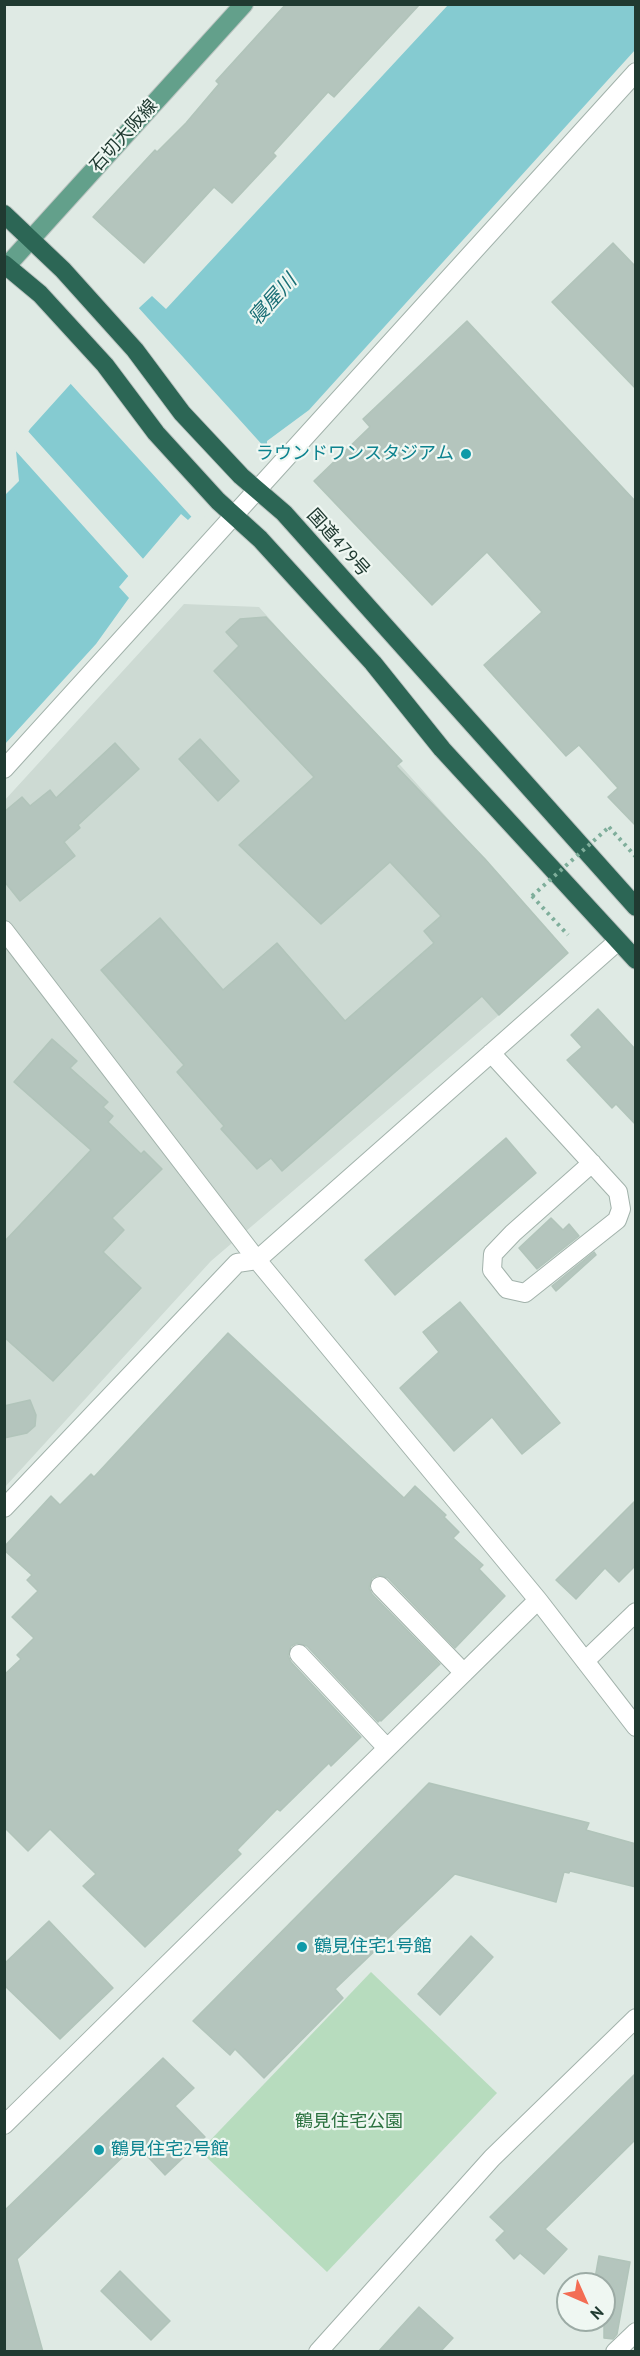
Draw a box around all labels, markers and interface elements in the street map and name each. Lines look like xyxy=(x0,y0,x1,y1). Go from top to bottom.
street label: 石切大阪線 xyxy=(86,95,162,177)
water label: 寝屋川 xyxy=(244,270,302,330)
place label: ラウンドワンスタジアム xyxy=(256,443,454,465)
marker: ラウンドワンスタジアム xyxy=(459,447,473,461)
street label: 国道479号 xyxy=(302,505,374,581)
place label: 鶴見住宅1号館 xyxy=(314,1936,432,1958)
marker: 鶴見住宅1号館 xyxy=(295,1940,309,1954)
park label: 鶴見住宅公園 xyxy=(295,2111,403,2133)
place label: 鶴見住宅2号館 xyxy=(111,2139,229,2161)
marker: 鶴見住宅2号館 xyxy=(92,2143,106,2157)
north arrow xyxy=(556,2272,616,2332)
text: N xyxy=(587,2303,608,2324)

